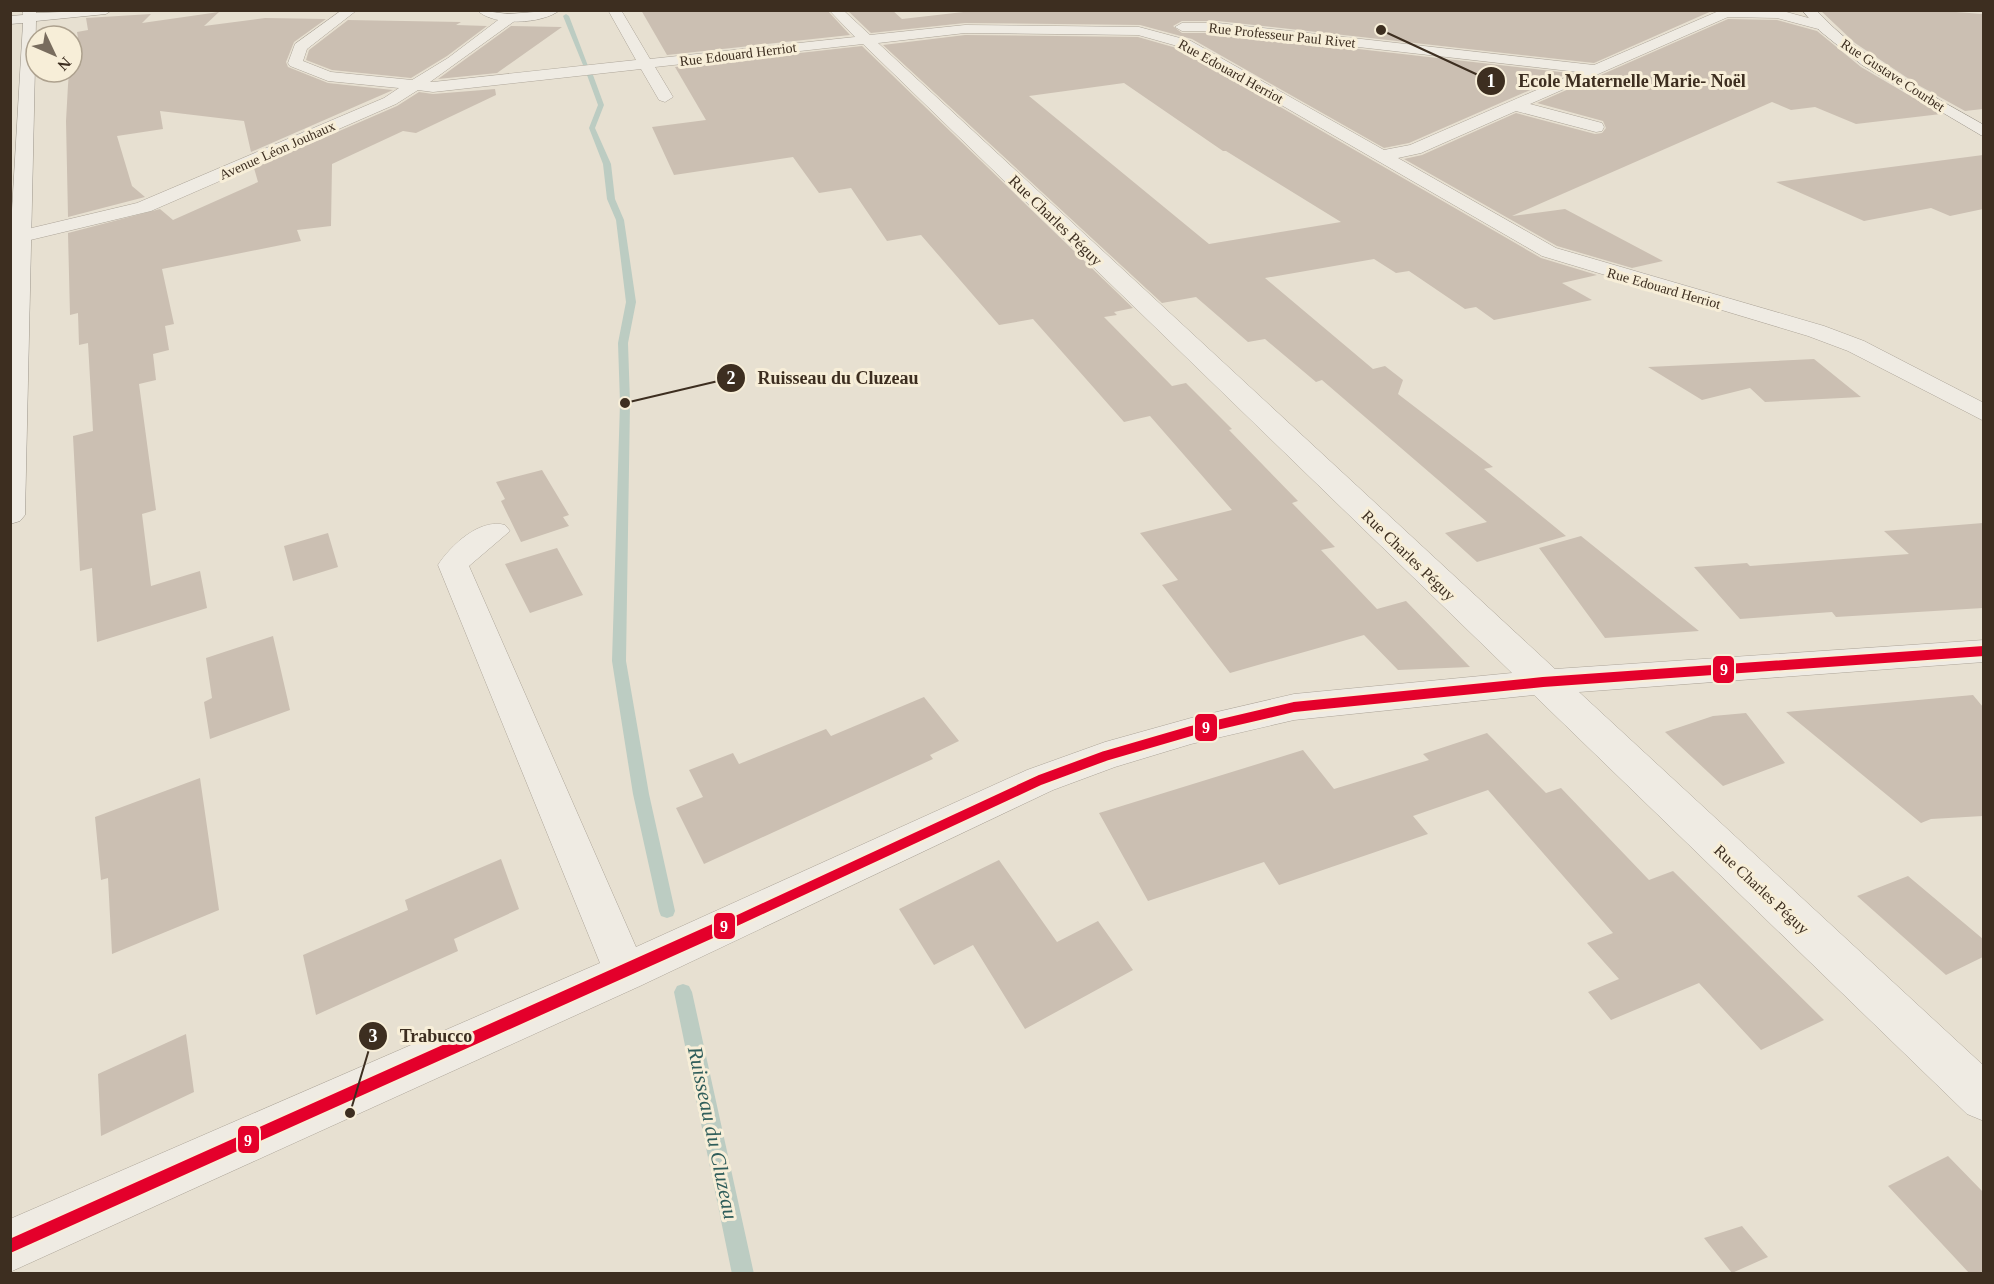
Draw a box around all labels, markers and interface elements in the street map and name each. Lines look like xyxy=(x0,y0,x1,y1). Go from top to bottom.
street label: Rue Professeur Paul Rivet xyxy=(1208,20,1356,51)
north arrow xyxy=(24,24,84,84)
street label: Rue Edouard Herriot xyxy=(1176,36,1286,107)
street label: Rue Gustave Courbet xyxy=(1838,36,1947,115)
street label: Rue Edouard Herriot xyxy=(679,40,797,69)
text: N xyxy=(54,54,75,74)
callout: Ecole Maternelle Marie- Noël xyxy=(1476,63,1758,99)
text: 1 xyxy=(1487,71,1496,91)
text: Ecole Maternelle Marie- Noël xyxy=(1518,71,1746,91)
street label: Avenue Léon Jouhaux xyxy=(217,118,337,183)
street label: Rue Charles Péguy xyxy=(1005,172,1106,270)
street label: Rue Edouard Herriot xyxy=(1605,265,1722,312)
callout: Ruisseau du Cluzeau xyxy=(716,360,931,396)
text: 2 xyxy=(727,368,736,388)
text: Ruisseau du Cluzeau xyxy=(757,368,919,388)
street label: Rue Charles Péguy xyxy=(1358,507,1459,605)
line badge: 9 xyxy=(1712,655,1735,684)
text: 9 xyxy=(1720,661,1728,678)
line badge: 9 xyxy=(1194,713,1218,742)
text: 9 xyxy=(1202,719,1210,736)
street label: Rue Charles Péguy xyxy=(1710,841,1812,938)
line badge: 9 xyxy=(713,912,736,940)
text: 9 xyxy=(720,918,728,935)
callout: Trabucco xyxy=(358,1018,484,1054)
text: 3 xyxy=(369,1026,378,1046)
text: Trabucco xyxy=(400,1026,472,1046)
water label: Ruisseau du Cluzeau xyxy=(683,1043,743,1222)
line badge: 9 xyxy=(237,1125,260,1154)
text: 9 xyxy=(244,1132,252,1149)

